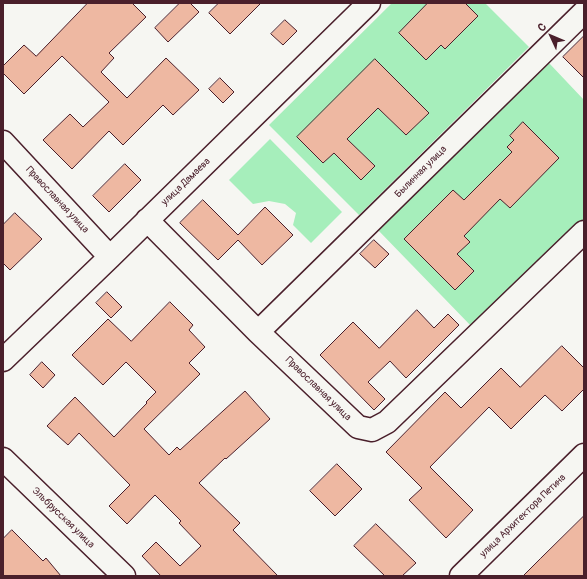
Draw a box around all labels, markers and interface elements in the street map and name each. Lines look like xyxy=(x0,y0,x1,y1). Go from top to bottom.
north arrow xyxy=(531,16,571,56)
text: С xyxy=(535,20,549,34)
street label: Былинная улица xyxy=(393,144,449,200)
street label: улица Дамаева xyxy=(159,156,213,208)
street label: Православная улица xyxy=(23,164,91,236)
street label: Православная улица xyxy=(283,354,353,424)
street label: улица Архитектора Петина xyxy=(478,472,568,560)
street label: Эльбрусская улица xyxy=(29,485,97,551)

